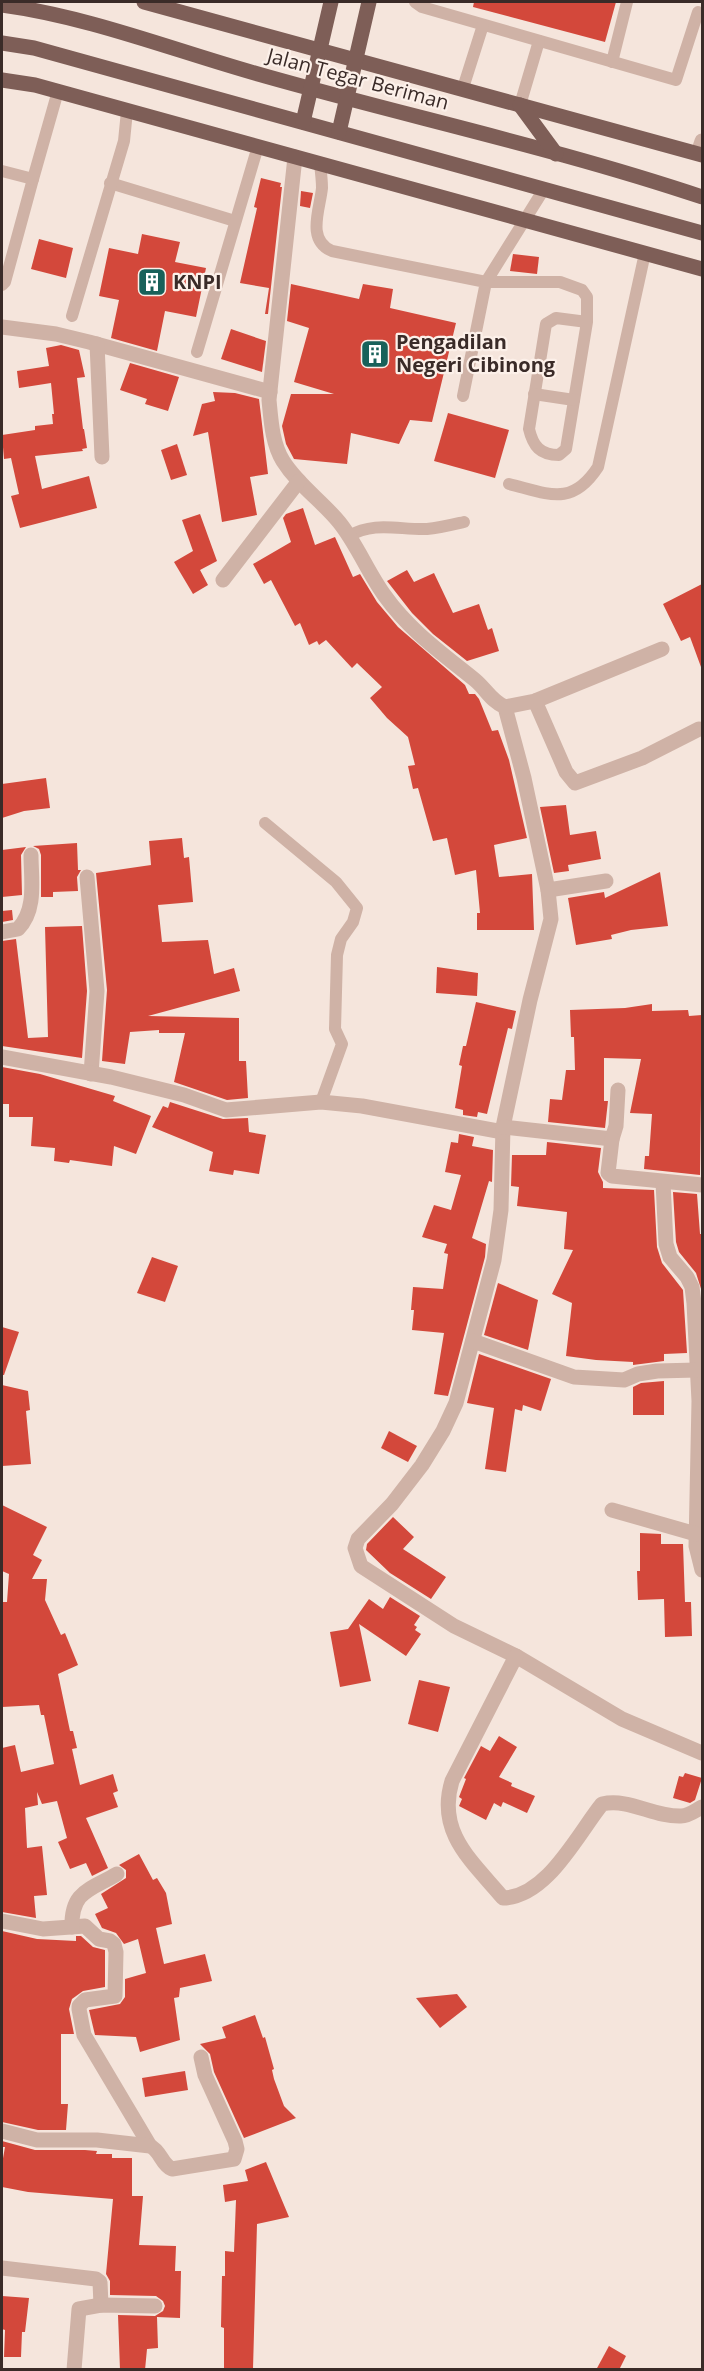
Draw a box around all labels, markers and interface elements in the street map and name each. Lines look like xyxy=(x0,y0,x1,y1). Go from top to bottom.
street label: Jalan Tegar Beriman xyxy=(262,41,452,116)
building icon: KNPI xyxy=(136,266,168,298)
place label: KNPI xyxy=(173,268,222,295)
place label: Pengadilan Negeri Cibinong xyxy=(396,328,556,378)
building icon: Pengadilan Negeri Cibinong xyxy=(359,338,391,370)

